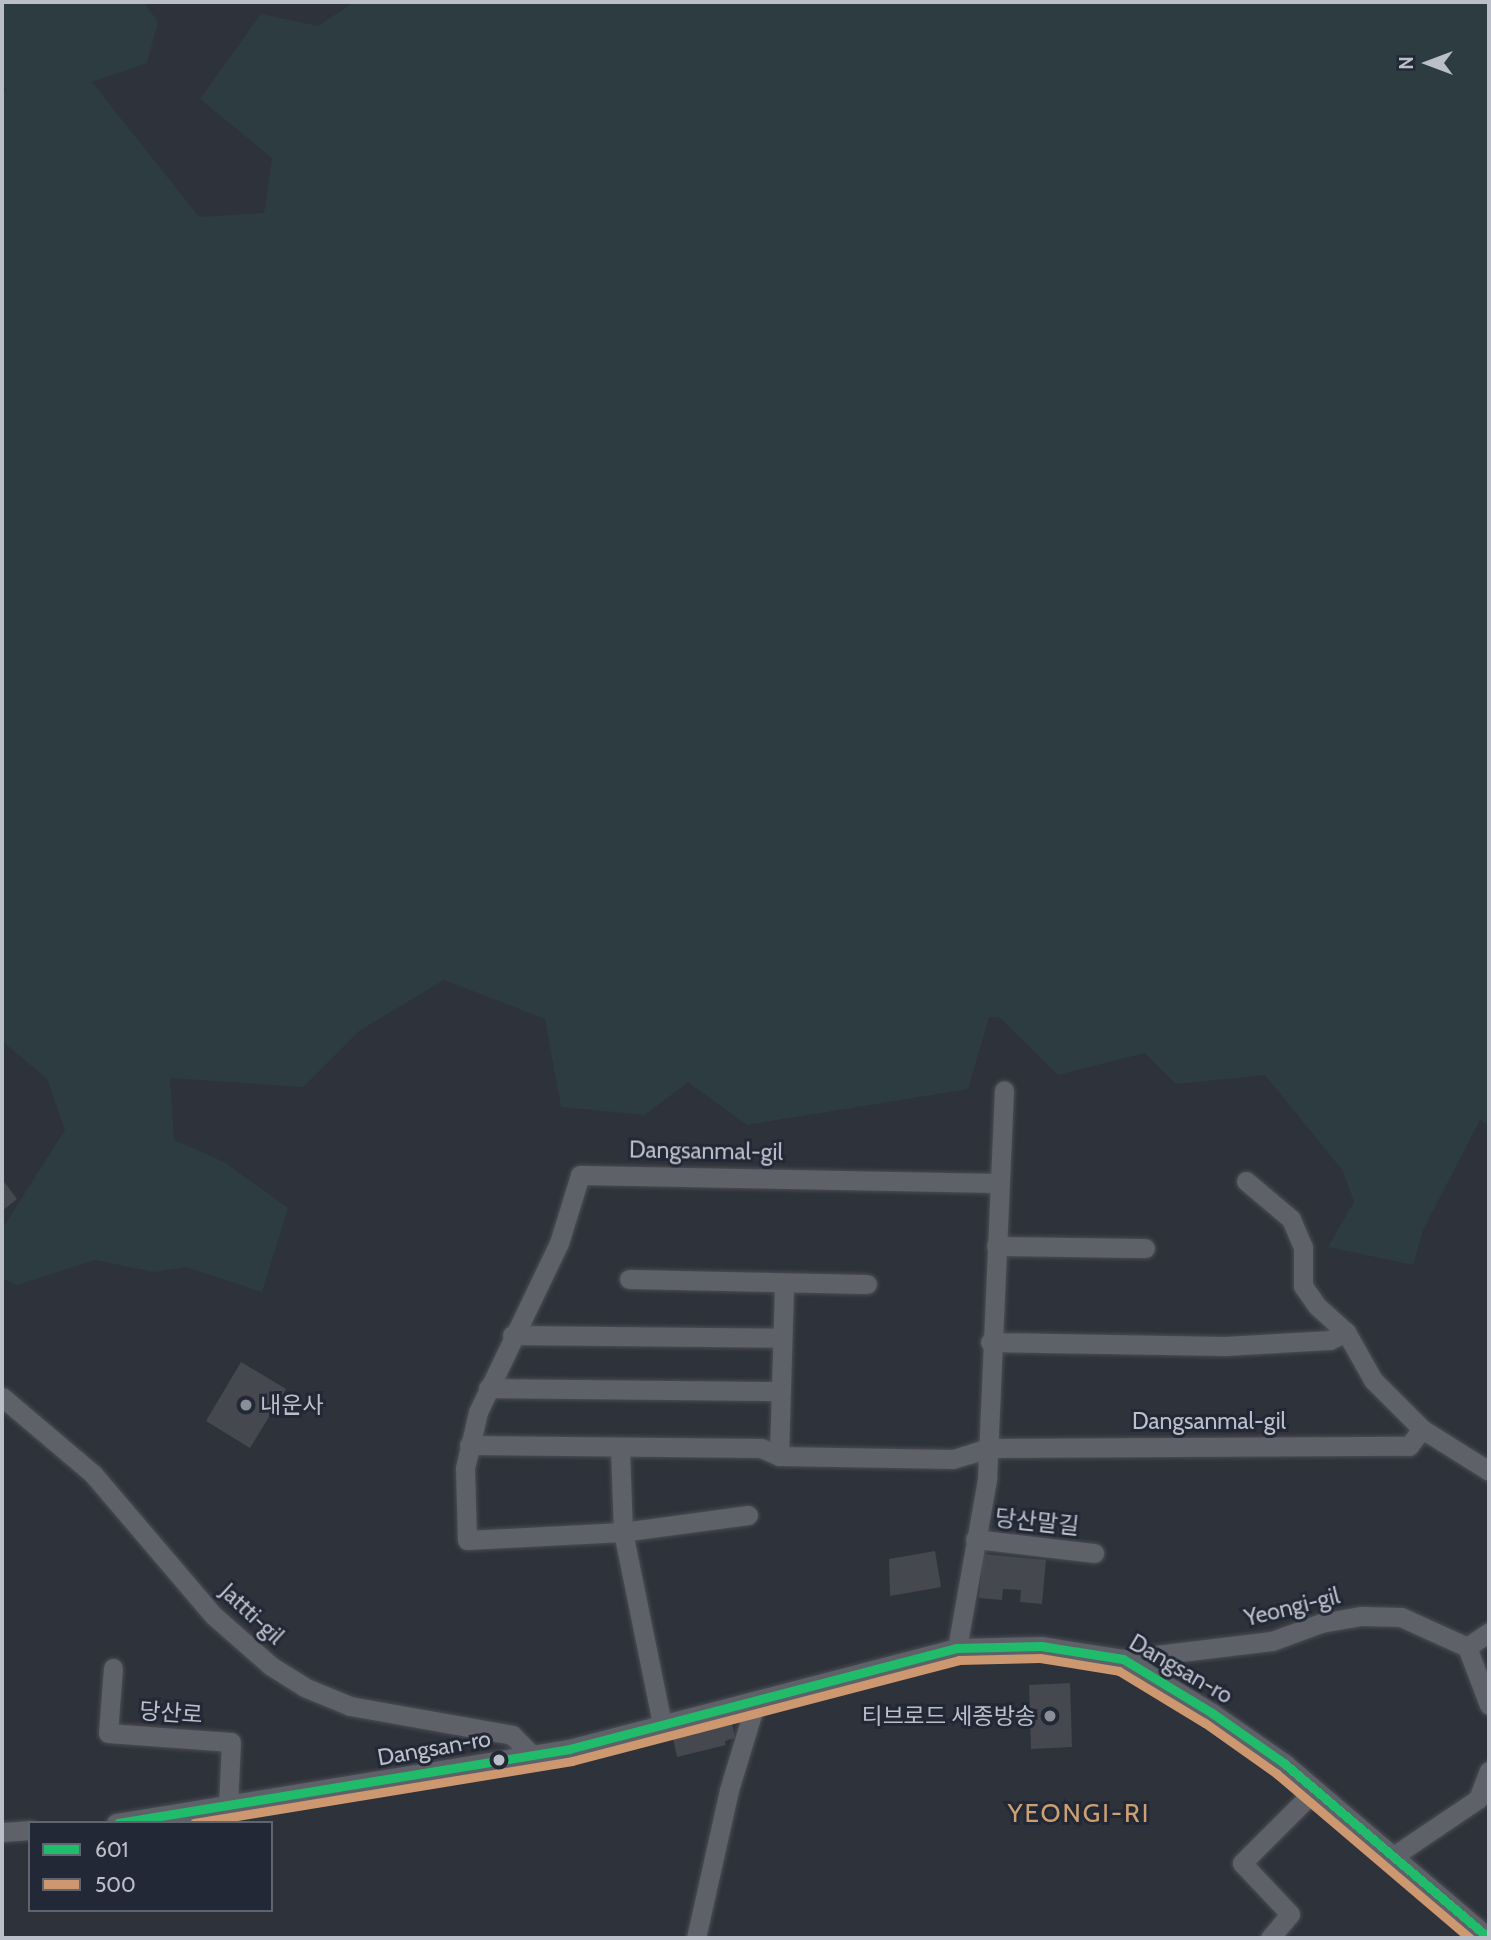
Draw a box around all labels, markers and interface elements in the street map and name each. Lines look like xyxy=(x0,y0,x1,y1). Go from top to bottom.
north arrow xyxy=(1393,28,1463,98)
text: N xyxy=(1395,56,1418,70)
street label: Dangsanmal-gil xyxy=(629,1136,783,1166)
place label: 내운사 xyxy=(260,1391,323,1419)
marker: 내운사 xyxy=(238,1397,254,1413)
street label: Dangsanmal-gil xyxy=(1132,1407,1286,1435)
street label: 당산말길 xyxy=(993,1504,1081,1540)
street label: Jattti-gil xyxy=(215,1578,289,1650)
street label: Yeongi-gil xyxy=(1242,1582,1342,1632)
street label: Dangsan-ro xyxy=(1124,1628,1238,1710)
street label: 당산로 xyxy=(138,1697,204,1729)
place label: 티브로드 세종방송 xyxy=(862,1702,1036,1730)
marker: 티브로드 세종방송 xyxy=(1042,1708,1058,1724)
street label: Dangsan-ro xyxy=(375,1724,493,1772)
unlabelled marker xyxy=(492,1753,506,1767)
district label: YEONGI-RI xyxy=(1009,1798,1149,1830)
legend xyxy=(28,1821,273,1912)
text: 601 xyxy=(95,1837,128,1862)
text: 500 xyxy=(95,1872,136,1897)

